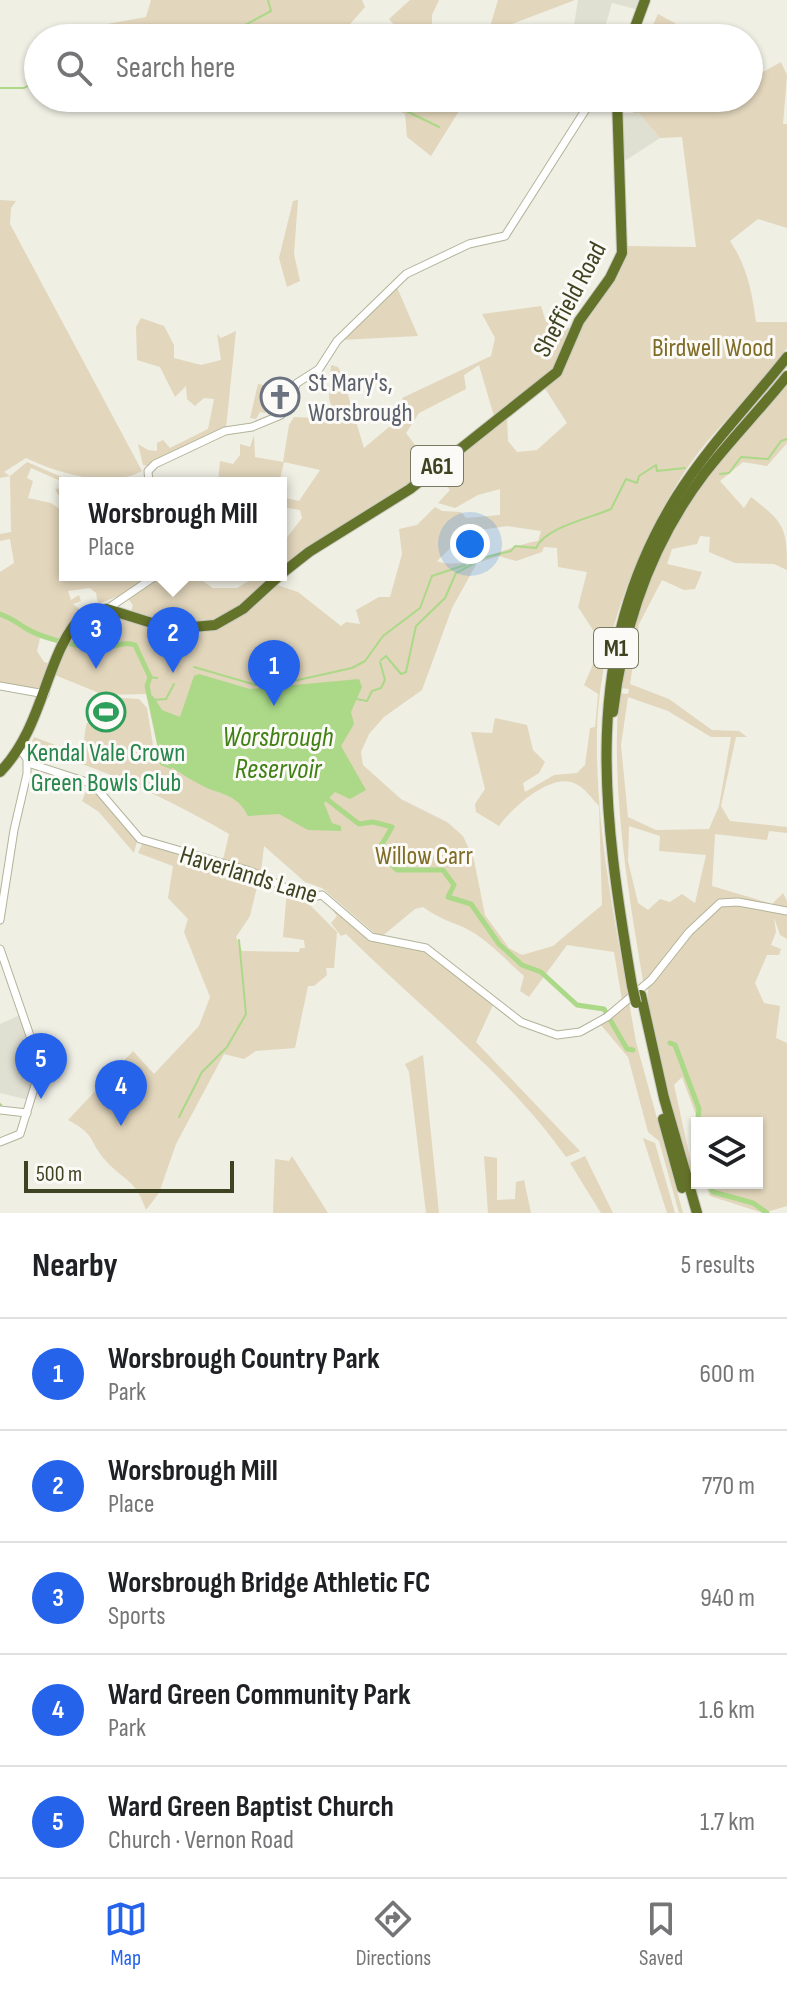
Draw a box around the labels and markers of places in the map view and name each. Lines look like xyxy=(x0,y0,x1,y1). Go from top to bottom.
place label: St Mary's, Worsbrough xyxy=(308,368,413,429)
church icon: St Mary's, Worsbrough xyxy=(259,376,301,418)
pin: 3 xyxy=(70,603,122,669)
pin: 2 xyxy=(147,607,199,673)
pin: 1 xyxy=(248,640,300,706)
sports icon: Kendal Vale Crown Green Bowls Club xyxy=(85,691,127,733)
place label: Kendal Vale Crown Green Bowls Club xyxy=(27,738,186,799)
pin: 5 xyxy=(15,1033,67,1099)
pin: 4 xyxy=(95,1060,147,1126)

